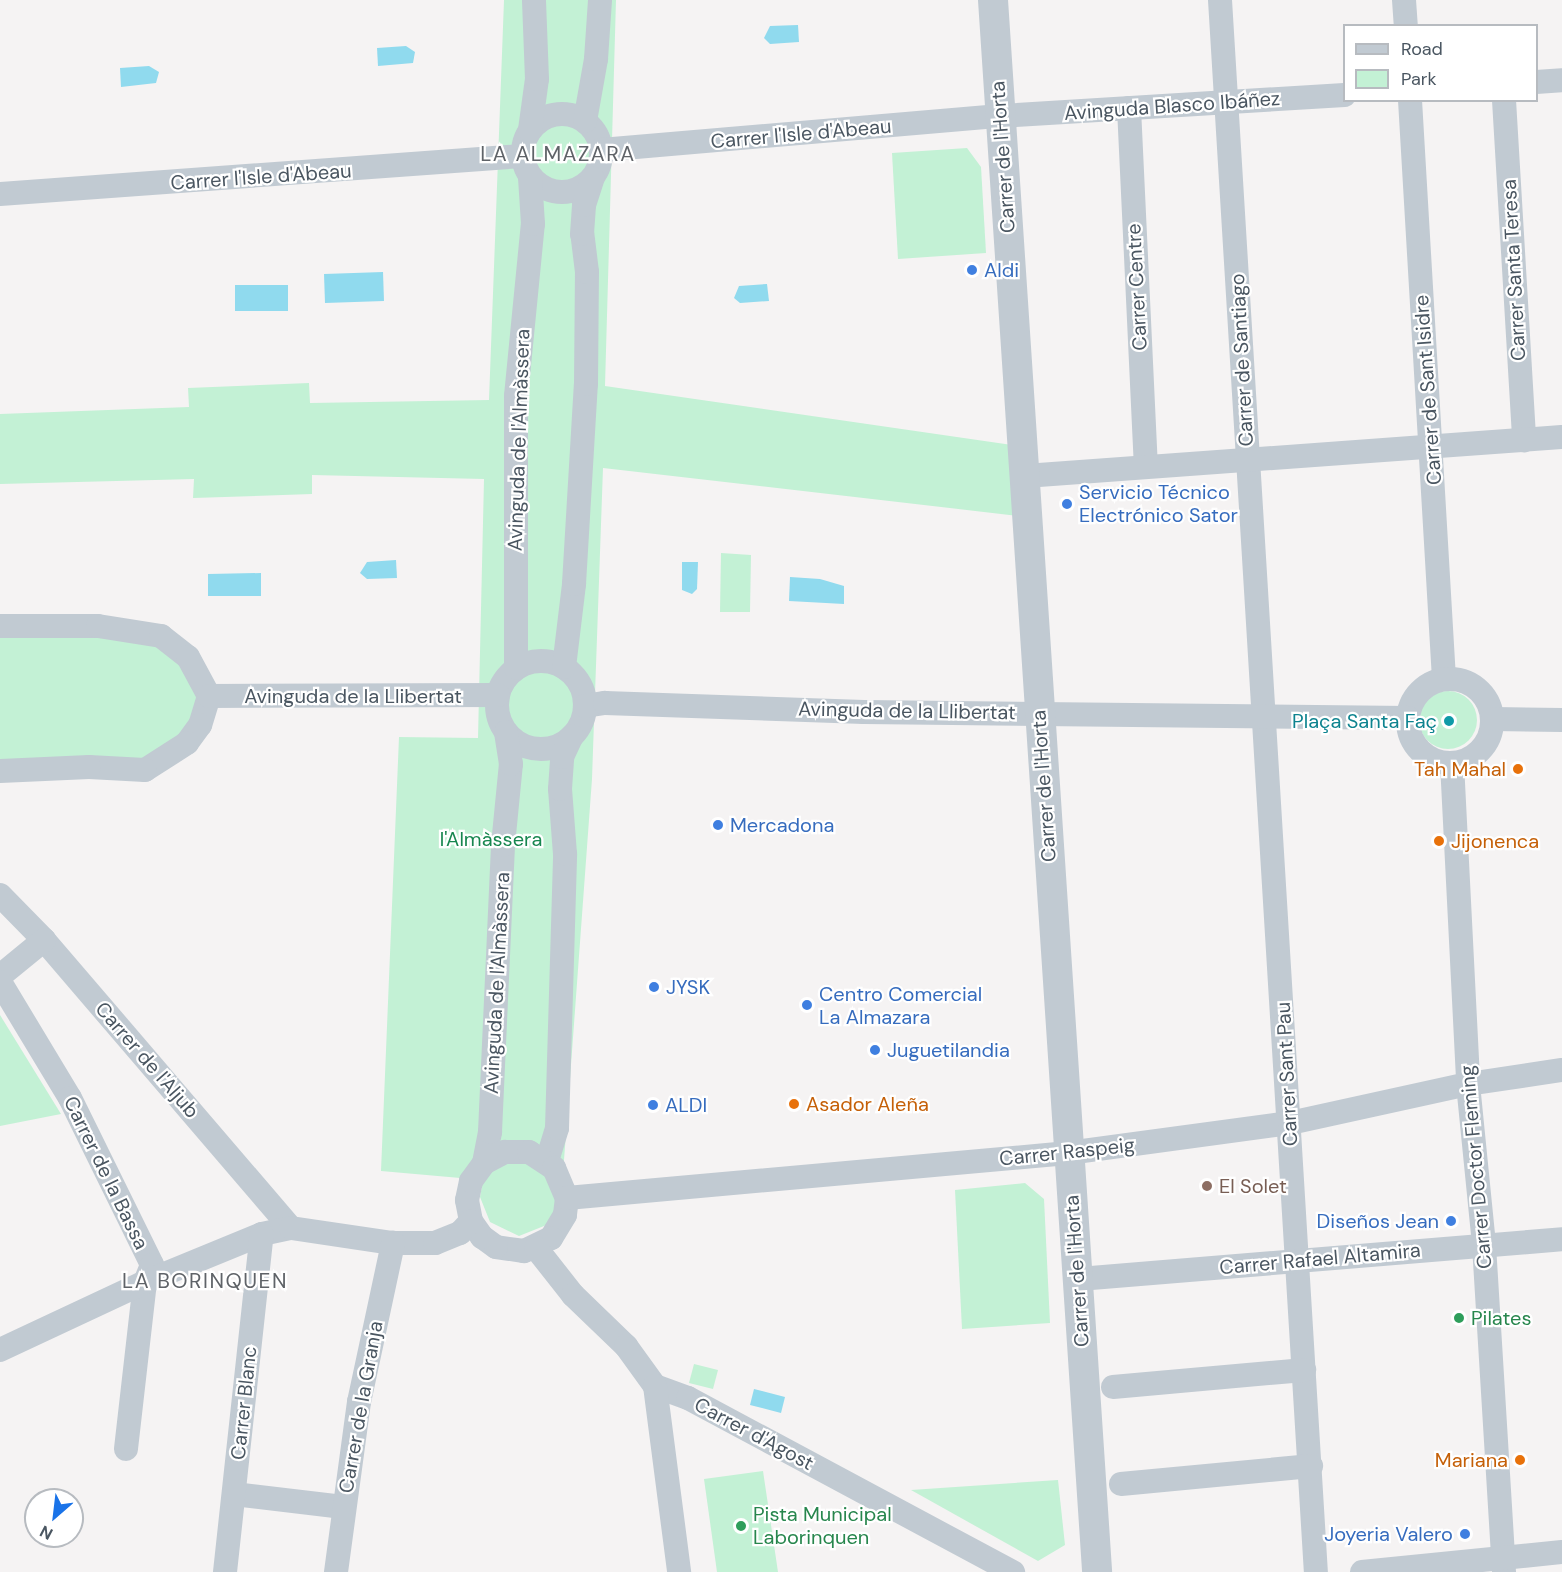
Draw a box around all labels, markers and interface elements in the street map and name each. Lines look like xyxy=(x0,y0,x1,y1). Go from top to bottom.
legend xyxy=(1343,24,1538,102)
text: Road xyxy=(1401,37,1443,61)
text: Park xyxy=(1401,67,1437,91)
street label: Carrer de l'Horta xyxy=(986,80,1020,234)
street label: Avinguda Blasco Ibáñez xyxy=(1063,86,1281,126)
street label: Carrer l'Isle d'Abeau xyxy=(710,114,892,154)
district label: LA ALMAZARA xyxy=(480,141,636,167)
street label: Carrer l'Isle d'Abeau xyxy=(170,159,352,195)
street label: Carrer Santa Teresa xyxy=(1497,179,1531,361)
street label: Carrer Centre xyxy=(1122,223,1152,351)
place label: Aldi xyxy=(984,258,1019,282)
marker: Aldi xyxy=(965,263,979,277)
street label: Carrer de Santiago xyxy=(1225,273,1259,447)
street label: Carrer de Sant Isidre xyxy=(1409,294,1447,486)
street label: Avinguda de l'Almàssera xyxy=(503,329,535,551)
place label: Servicio Técnico Electrónico Sator xyxy=(1079,480,1238,527)
marker: Servicio Técnico Electrónico Sator xyxy=(1060,497,1074,511)
street label: Avinguda de la Llibertat xyxy=(244,684,462,708)
street label: Avinguda de la Llibertat xyxy=(798,697,1016,725)
street label: Carrer de l'Horta xyxy=(1027,709,1061,863)
place label: Plaça Santa Faç xyxy=(1292,709,1437,733)
marker: Plaça Santa Faç xyxy=(1442,714,1456,728)
place label: Tah Mahal xyxy=(1414,757,1506,781)
marker: Tah Mahal xyxy=(1511,762,1525,776)
place label: Mercadona xyxy=(730,813,834,837)
marker: Mercadona xyxy=(711,818,725,832)
park label: l'Almàssera xyxy=(440,827,542,851)
place label: Jijonenca xyxy=(1451,829,1539,853)
marker: Jijonenca xyxy=(1432,834,1446,848)
street label: Avinguda de l'Almàssera xyxy=(479,871,515,1095)
place label: JYSK xyxy=(666,975,710,999)
marker: JYSK xyxy=(647,980,661,994)
place label: Centro Comercial La Almazara xyxy=(819,982,982,1029)
street label: Carrer de l'Aljub xyxy=(90,997,204,1123)
marker: Centro Comercial La Almazara xyxy=(800,998,814,1012)
street label: Carrer Sant Pau xyxy=(1271,1001,1303,1147)
place label: Juguetilandia xyxy=(887,1038,1010,1062)
marker: Juguetilandia xyxy=(868,1043,882,1057)
street label: Carrer Doctor Fleming xyxy=(1455,1064,1497,1270)
street label: Carrer de la Bassa xyxy=(59,1092,153,1254)
place label: Asador Aleña xyxy=(806,1092,929,1116)
place label: ALDI xyxy=(665,1093,707,1117)
marker: Asador Aleña xyxy=(787,1097,801,1111)
marker: ALDI xyxy=(646,1098,660,1112)
street label: Carrer Raspeig xyxy=(998,1133,1136,1171)
place label: El Solet xyxy=(1219,1174,1287,1198)
marker: El Solet xyxy=(1200,1179,1214,1193)
street label: Carrer de l'Horta xyxy=(1060,1194,1094,1348)
place label: Diseños Jean xyxy=(1317,1209,1439,1233)
marker: Diseños Jean xyxy=(1444,1214,1458,1228)
street label: Carrer Rafael Altamira xyxy=(1218,1238,1422,1280)
district label: LA BORINQUEN xyxy=(122,1268,288,1294)
place label: Pilates xyxy=(1471,1306,1531,1330)
marker: Pilates xyxy=(1452,1311,1466,1325)
street label: Carrer de la Granja xyxy=(334,1319,388,1495)
street label: Carrer Blanc xyxy=(226,1345,262,1461)
street label: Carrer d'Agost xyxy=(690,1393,818,1475)
place label: Mariana xyxy=(1435,1448,1508,1472)
marker: Mariana xyxy=(1513,1453,1527,1467)
north arrow xyxy=(24,1488,84,1548)
place label: Pista Municipal Laborinquen xyxy=(753,1502,892,1549)
marker: Pista Municipal Laborinquen xyxy=(734,1519,748,1533)
text: N xyxy=(36,1521,56,1545)
place label: Joyeria Valero xyxy=(1324,1522,1453,1546)
marker: Joyeria Valero xyxy=(1458,1527,1472,1541)

